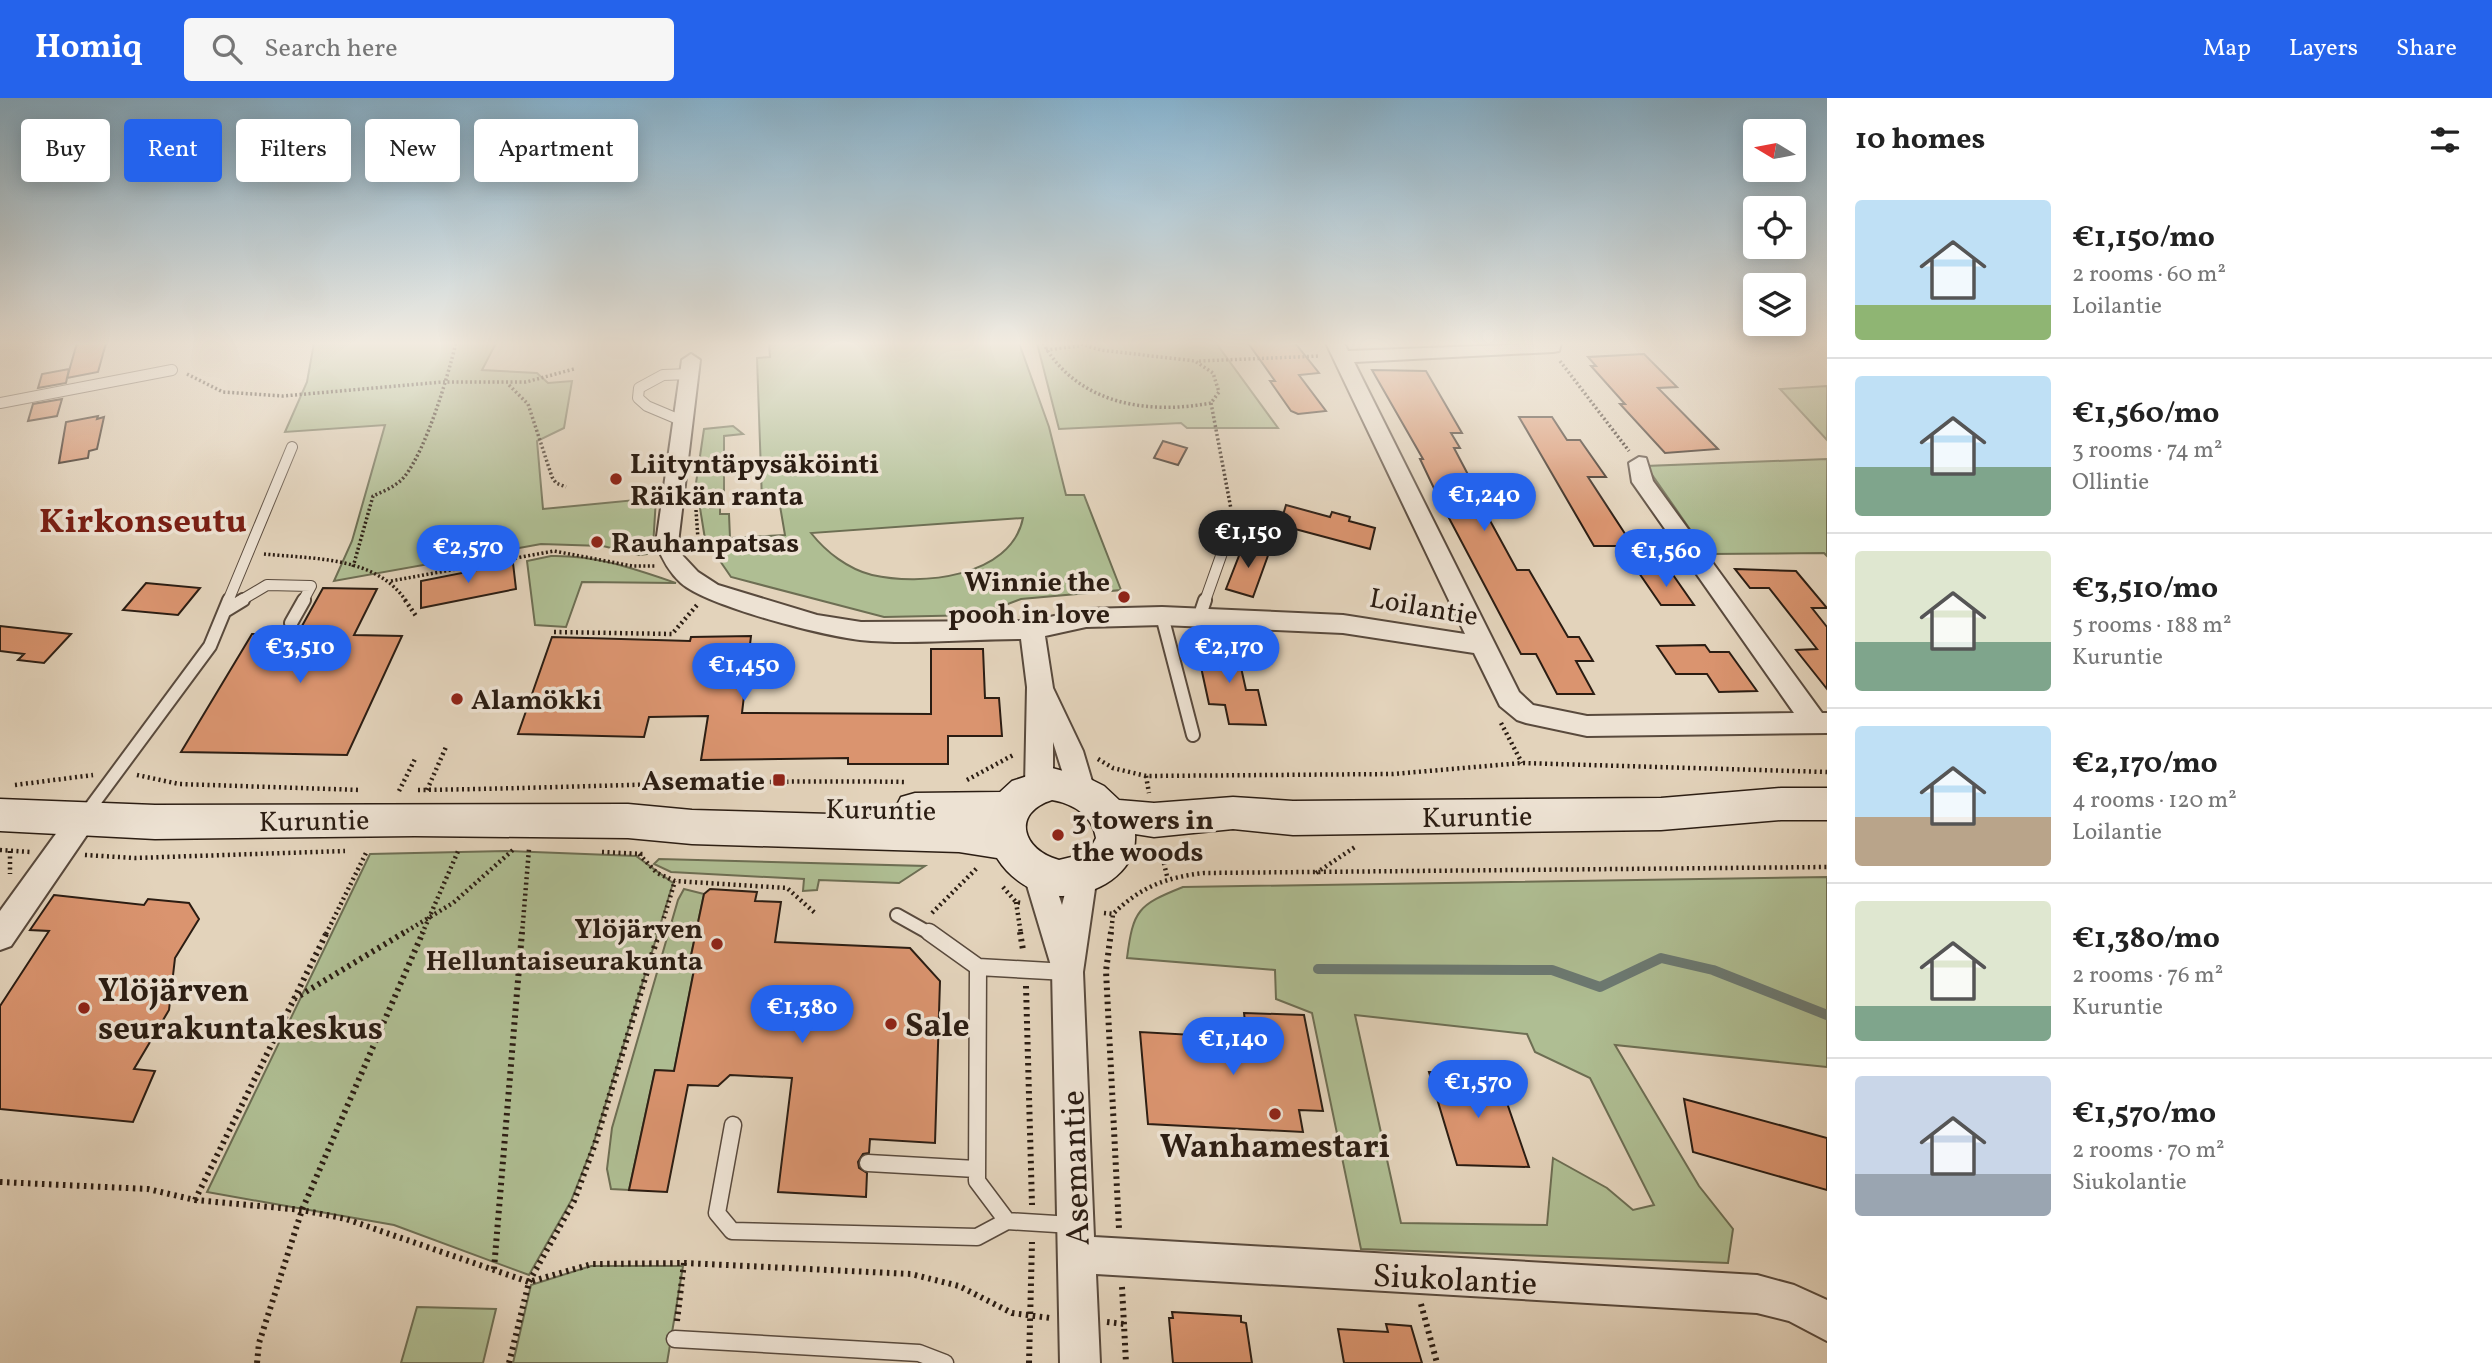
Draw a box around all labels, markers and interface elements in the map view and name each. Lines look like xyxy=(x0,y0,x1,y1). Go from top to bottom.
search box xyxy=(184,18,674,81)
text: Homiq xyxy=(35,26,142,72)
icon: search xyxy=(208,30,246,68)
text: Search here xyxy=(264,31,397,67)
text: Map xyxy=(2203,32,2251,66)
text: Layers xyxy=(2289,32,2358,66)
text: Share xyxy=(2396,32,2457,66)
chip: Buy xyxy=(21,119,110,182)
chip: Rent xyxy=(124,119,222,182)
chip: Filters xyxy=(236,119,351,182)
chip: New xyxy=(365,119,460,182)
chip: Apartment xyxy=(474,119,638,182)
north arrow xyxy=(1743,119,1806,182)
map controls xyxy=(1743,119,1806,336)
text: 10 homes xyxy=(1855,119,1985,161)
icon: filters xyxy=(2426,121,2464,159)
button: locate xyxy=(1743,196,1806,259)
text: €1,150/mo xyxy=(2072,217,2215,259)
icon: home xyxy=(1911,228,1995,312)
text: 2 rooms · 60 m² xyxy=(2072,259,2226,291)
button: layers xyxy=(1743,273,1806,336)
text: Loilantie xyxy=(2072,291,2162,323)
text: €1,560/mo xyxy=(2072,393,2219,435)
icon: home xyxy=(1911,404,1995,488)
text: 3 rooms · 74 m² xyxy=(2072,435,2222,467)
place label: Liityntäpysäköinti Räikän ranta xyxy=(630,446,879,517)
text: Ollintie xyxy=(2072,467,2149,499)
marker: Liityntäpysäköinti Räikän ranta xyxy=(608,471,624,487)
pin: €1,240 xyxy=(1427,474,1541,533)
text: €1,240 xyxy=(1448,480,1520,512)
district label: Kirkonseutu xyxy=(39,499,247,547)
pin: €1,150 xyxy=(1191,510,1305,570)
text: €1,150 xyxy=(1214,517,1282,549)
place label: Rauhanpatsas xyxy=(611,525,799,564)
pin: €2,570 xyxy=(411,526,525,585)
pin: €1,560 xyxy=(1609,530,1723,589)
text: €2,570 xyxy=(433,532,503,564)
marker: Rauhanpatsas xyxy=(589,534,605,550)
text: €1,560 xyxy=(1631,536,1701,568)
place label: Winnie the pooh in love xyxy=(948,564,1110,635)
text: €3,510/mo xyxy=(2072,568,2218,610)
icon: home xyxy=(1911,579,1995,663)
street label: Loilantie xyxy=(1366,580,1481,637)
marker: Winnie the pooh in love xyxy=(1116,589,1132,605)
text: 5 rooms · 188 m² xyxy=(2072,610,2231,642)
pin: €3,510 xyxy=(243,626,357,685)
pin: €2,170 xyxy=(1172,626,1286,685)
text: €3,510 xyxy=(265,632,335,664)
text: €2,170 xyxy=(1194,632,1264,664)
text: Kuruntie xyxy=(2072,642,2163,674)
pin: €1,450 xyxy=(687,644,801,703)
text: €1,450 xyxy=(708,650,780,682)
place label: Alamökki xyxy=(471,682,602,721)
marker: Alamökki xyxy=(449,691,465,707)
text: €2,170/mo xyxy=(2072,743,2218,785)
icon: home xyxy=(1911,754,1995,838)
place label: Asematie xyxy=(642,763,765,802)
marker: Asematie xyxy=(771,772,787,788)
text: 4 rooms · 120 m² xyxy=(2072,785,2237,817)
street label: Kuruntie xyxy=(825,791,937,832)
street label: Kuruntie xyxy=(1421,798,1533,839)
street label: Kuruntie xyxy=(258,802,370,843)
place label: 3 towers in the woods xyxy=(1072,802,1214,873)
text: Loilantie xyxy=(2072,817,2162,849)
marker: 3 towers in the woods xyxy=(1050,827,1066,843)
place label: Ylöjärven Helluntaiseurakunta xyxy=(426,911,703,982)
text: €1,380/mo xyxy=(2072,918,2220,960)
icon: home xyxy=(1911,929,1995,1013)
marker: Ylöjärven Helluntaiseurakunta xyxy=(709,936,725,952)
text: 2 rooms · 76 m² xyxy=(2072,960,2223,992)
place label: Ylöjärven seurakuntakeskus xyxy=(98,970,383,1054)
pin: €1,380 xyxy=(745,986,859,1045)
text: €1,380 xyxy=(767,992,837,1024)
text: Kuruntie xyxy=(2072,992,2163,1024)
marker: Ylöjärven seurakuntakeskus xyxy=(76,1000,92,1016)
place label: Sale xyxy=(905,1005,970,1051)
marker: Sale xyxy=(883,1016,899,1032)
pin: €1,140 xyxy=(1176,1018,1290,1077)
text: €1,140 xyxy=(1198,1024,1268,1056)
pin: €1,570 xyxy=(1421,1060,1535,1120)
text: €1,570 xyxy=(1444,1067,1512,1099)
street label: Asemantie xyxy=(1052,1089,1104,1246)
text: €1,570/mo xyxy=(2072,1093,2216,1135)
icon: home xyxy=(1911,1104,1995,1188)
marker: Wanhamestari xyxy=(1267,1106,1283,1122)
place label: Wanhamestari xyxy=(1160,1126,1390,1172)
text: 2 rooms · 70 m² xyxy=(2072,1135,2225,1167)
text: Siukolantie xyxy=(2072,1167,2187,1199)
street label: Siukolantie xyxy=(1371,1255,1538,1309)

